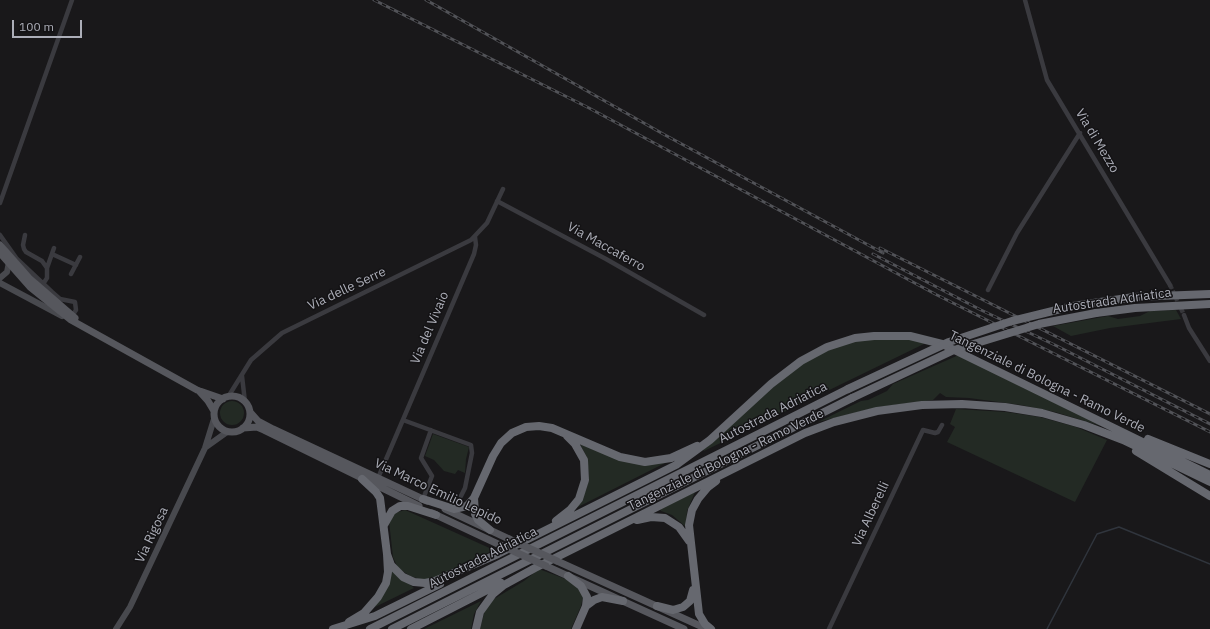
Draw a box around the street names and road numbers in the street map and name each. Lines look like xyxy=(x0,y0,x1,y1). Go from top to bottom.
street label: Via di Mezzo xyxy=(1072,106,1122,176)
street label: Via Maccaferro xyxy=(564,219,648,275)
street label: Via delle Serre xyxy=(305,264,389,314)
street label: Autostrada Adriatica xyxy=(1052,285,1172,317)
street label: Via del Vivaio xyxy=(408,289,452,367)
street label: Tangenziale di Bologna - Ramo Verde xyxy=(947,328,1147,436)
street label: Autostrada Adriatica xyxy=(716,379,830,447)
street label: Tangenziale di Bologna - Ramo Verde xyxy=(626,406,826,514)
street label: Via Marco Emilio Lepido xyxy=(372,456,504,528)
street label: Via Alberelli xyxy=(849,479,893,549)
street label: Via Rigosa xyxy=(132,504,172,566)
street label: Autostrada Adriatica xyxy=(426,524,540,592)

